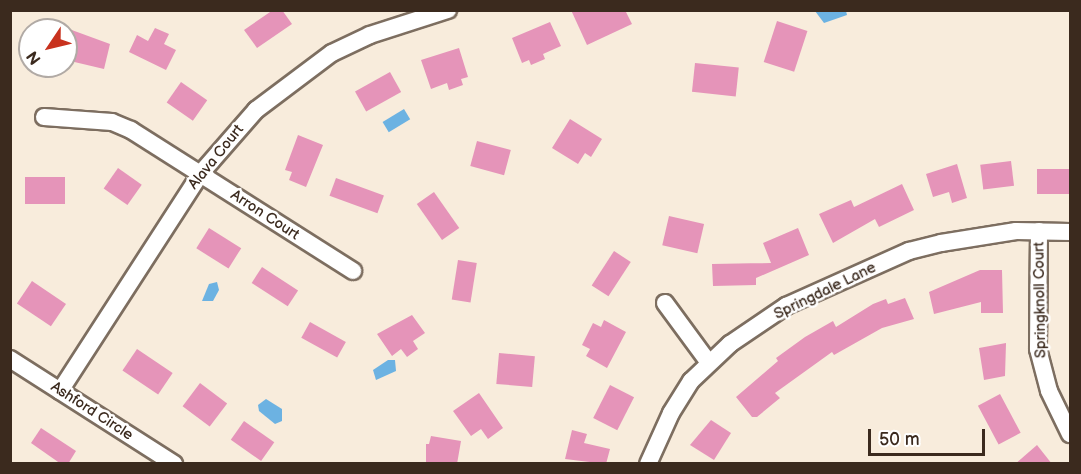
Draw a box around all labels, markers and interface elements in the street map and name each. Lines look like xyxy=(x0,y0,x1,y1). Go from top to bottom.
north arrow xyxy=(18,18,78,78)
text: N xyxy=(23,47,46,68)
street label: Alava Court xyxy=(184,121,248,193)
street label: Arron Court xyxy=(227,186,303,244)
street label: Springknoll Court xyxy=(1030,242,1050,358)
street label: Springdale Lane xyxy=(771,259,879,323)
street label: Ashford Circle xyxy=(48,378,136,444)
scale bar xyxy=(871,417,988,455)
text: 50 m xyxy=(879,429,920,450)

